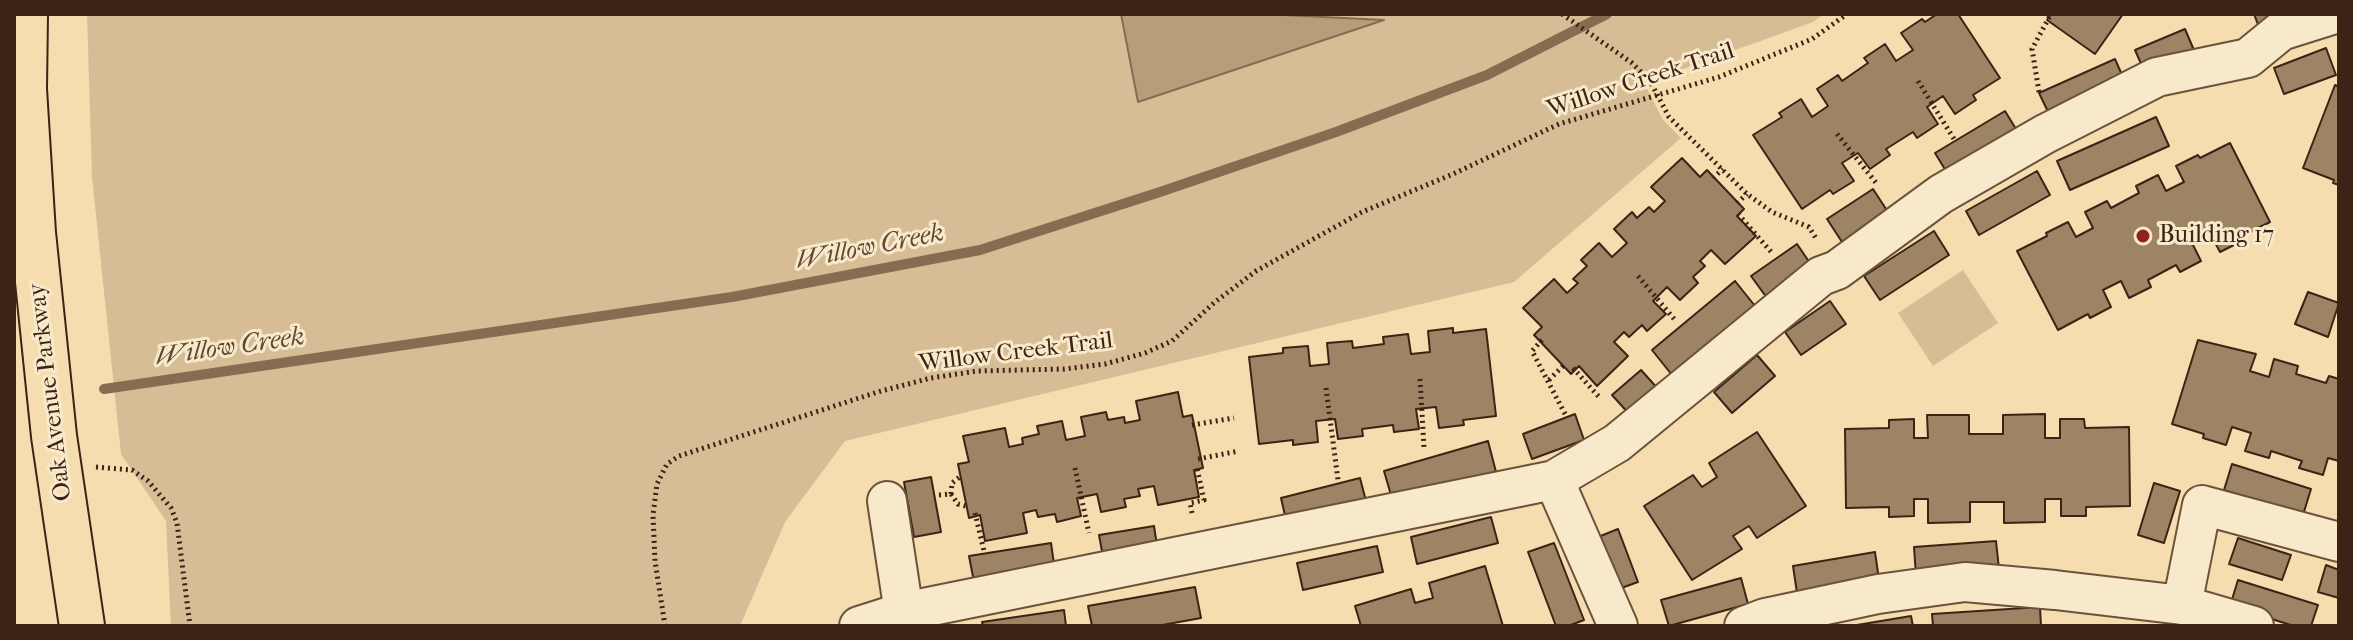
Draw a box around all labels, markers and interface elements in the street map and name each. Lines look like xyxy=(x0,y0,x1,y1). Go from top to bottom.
street label: Willow Creek Trail xyxy=(1544,37,1738,125)
water label: Willow Creek xyxy=(793,218,947,278)
place label: Building 17 xyxy=(2159,222,2274,250)
marker: Building 17 xyxy=(2134,227,2152,245)
street label: Oak Avenue Parkway xyxy=(23,282,79,502)
water label: Willow Creek xyxy=(154,322,306,374)
street label: Willow Creek Trail xyxy=(917,327,1115,379)

